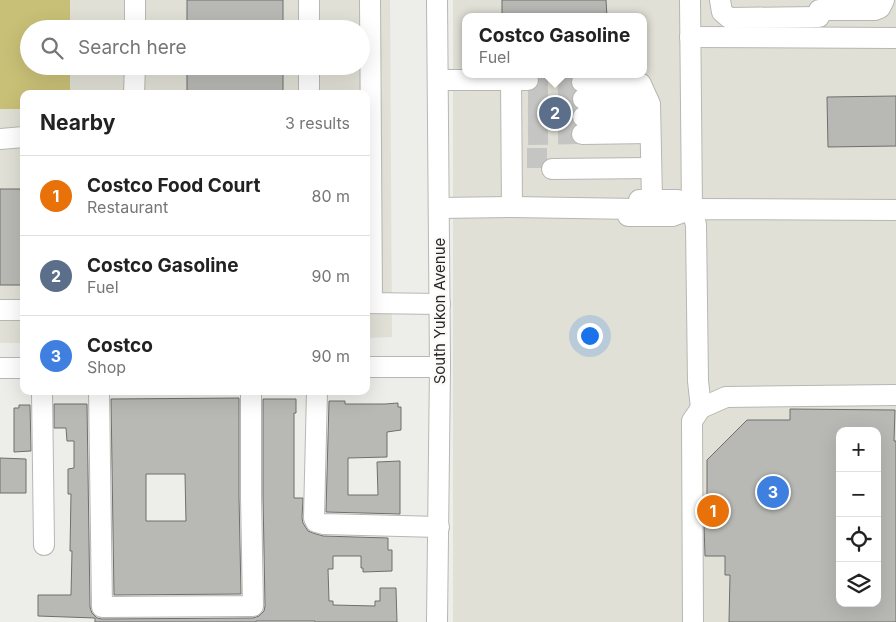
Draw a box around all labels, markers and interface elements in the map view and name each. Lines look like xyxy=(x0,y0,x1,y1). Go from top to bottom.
popup xyxy=(462,13,647,78)
search box xyxy=(20,20,370,75)
text: Costco Gasoline xyxy=(479,24,630,47)
icon: search xyxy=(38,34,66,62)
text: Search here xyxy=(78,36,187,59)
text: Fuel xyxy=(479,47,510,67)
pin: 2 xyxy=(539,94,571,132)
text: Nearby xyxy=(40,110,115,135)
text: 3 results xyxy=(285,113,350,133)
text: Costco Food Court xyxy=(87,174,260,197)
text: 1 xyxy=(53,186,59,206)
text: 80 m xyxy=(311,186,350,206)
text: Restaurant xyxy=(87,197,168,217)
street label: South Yukon Avenue xyxy=(430,238,449,384)
text: Costco Gasoline xyxy=(87,254,238,277)
text: 2 xyxy=(51,266,61,286)
text: 90 m xyxy=(311,266,350,286)
text: Fuel xyxy=(87,277,119,297)
your location xyxy=(577,323,603,349)
text: Costco xyxy=(87,334,153,357)
text: 3 xyxy=(51,346,61,366)
text: 90 m xyxy=(311,346,350,366)
text: Shop xyxy=(87,357,126,377)
map controls xyxy=(836,427,881,607)
button: + xyxy=(836,427,881,472)
button: − xyxy=(836,472,881,517)
pin: 3 xyxy=(757,473,789,511)
pin: 1 xyxy=(697,492,729,530)
button: locate xyxy=(836,517,881,562)
button: layers xyxy=(836,562,881,607)

